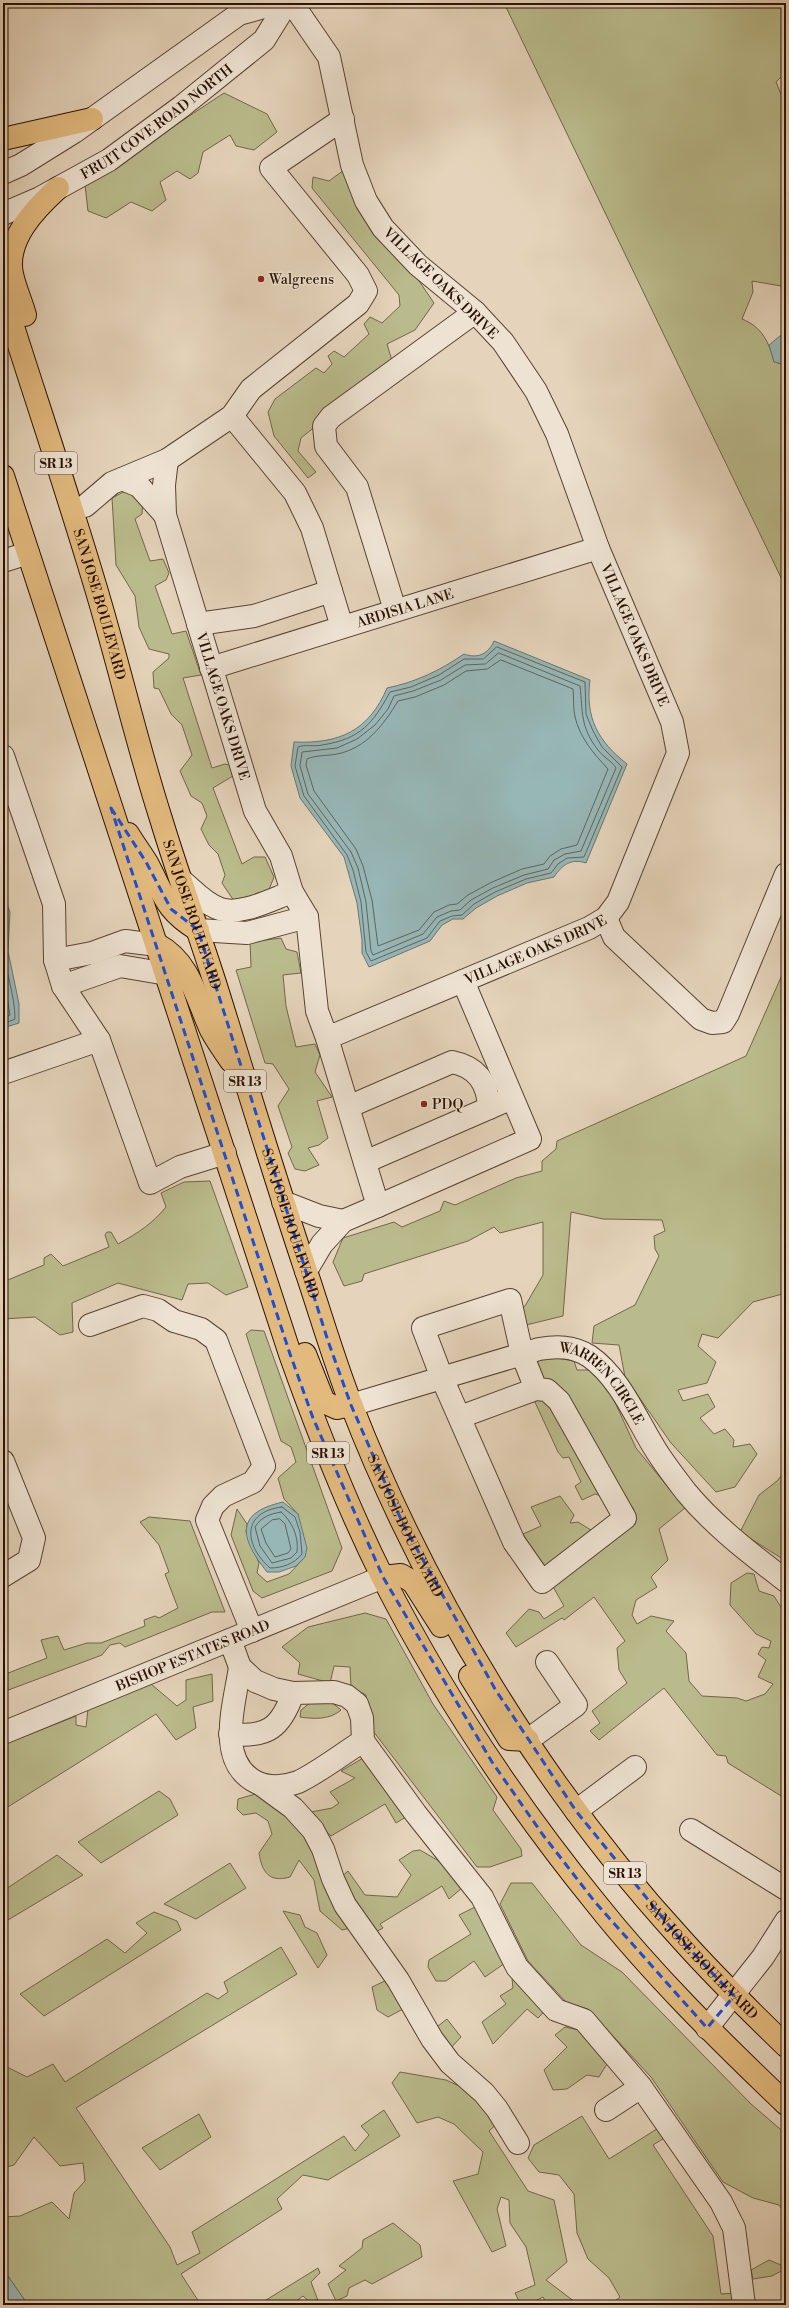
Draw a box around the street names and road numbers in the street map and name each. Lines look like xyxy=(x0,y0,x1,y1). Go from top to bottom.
street label: FRUIT COVE ROAD NORTH xyxy=(78,60,237,184)
street label: VILLAGE OAKS DRIVE xyxy=(378,223,502,343)
road number: SR 13 xyxy=(35,452,77,474)
street label: SAN JOSE BOULEVARD xyxy=(68,527,129,682)
street label: VILLAGE OAKS DRIVE xyxy=(595,560,672,709)
street label: ARDISIA LANE xyxy=(353,585,456,633)
street label: VILLAGE OAKS DRIVE xyxy=(191,630,253,782)
street label: SAN JOSE BOULEVARD xyxy=(158,838,225,992)
street label: VILLAGE OAKS DRIVE xyxy=(461,912,610,990)
road number: SR 13 xyxy=(224,1070,266,1092)
street label: SAN JOSE BOULEVARD xyxy=(257,1146,323,1301)
street label: WARREN CIRCLE xyxy=(557,1339,647,1428)
road number: SR 13 xyxy=(307,1442,349,1464)
street label: SAN JOSE BOULEVARD xyxy=(363,1452,447,1601)
street label: BISHOP ESTATES ROAD xyxy=(112,1616,273,1696)
road number: SR 13 xyxy=(604,1862,646,1884)
street label: SAN JOSE BOULEVARD xyxy=(641,1897,762,2024)

